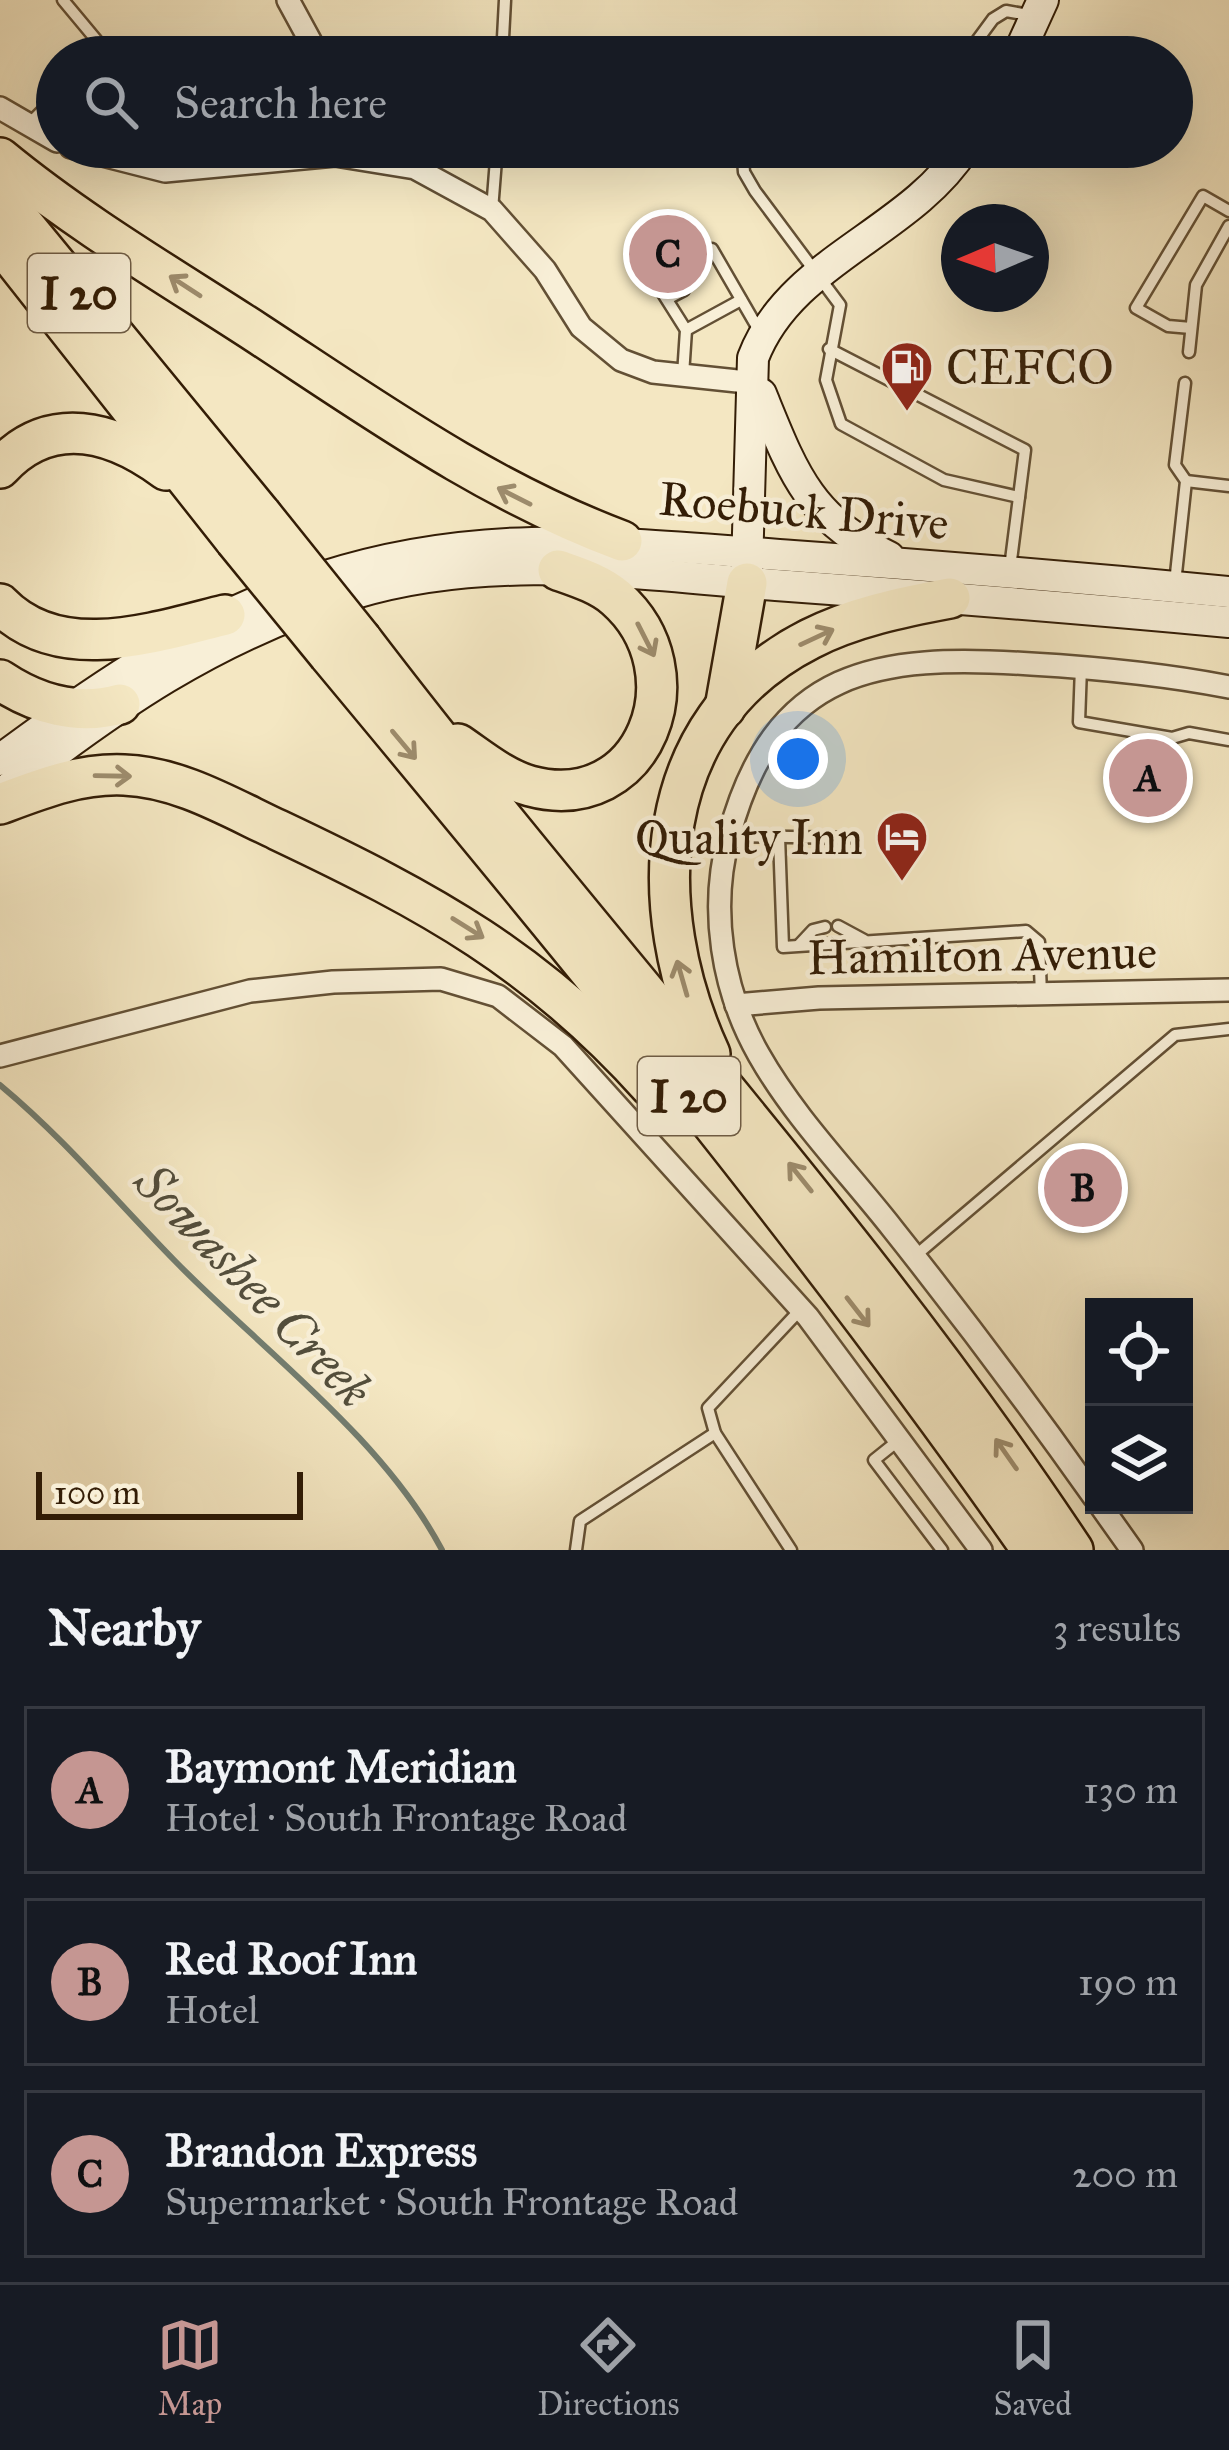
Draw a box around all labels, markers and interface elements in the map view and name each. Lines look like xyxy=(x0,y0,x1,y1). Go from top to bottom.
search box xyxy=(36,36,1193,168)
icon: search xyxy=(78,69,144,135)
text: Search here xyxy=(174,75,387,130)
north arrow xyxy=(941,204,1049,312)
pin: C xyxy=(629,209,707,299)
road number: I 20 xyxy=(28,254,130,332)
one-way arrow xyxy=(169,274,203,299)
place label: CEFCO xyxy=(946,338,1114,397)
fuel station icon: CEFCO xyxy=(879,339,935,413)
street label: Roebuck Drive xyxy=(657,468,951,553)
one-way arrow xyxy=(497,484,532,507)
one-way arrow xyxy=(636,621,659,657)
one-way arrow xyxy=(798,625,834,647)
one-way arrow xyxy=(391,729,417,761)
your location xyxy=(768,729,828,789)
pin: A xyxy=(1109,733,1187,823)
one-way arrow xyxy=(93,764,132,787)
place label: Quality Inn xyxy=(635,808,863,867)
hotel icon: Quality Inn xyxy=(874,809,930,883)
one-way arrow xyxy=(450,916,484,940)
street label: Hamilton Avenue xyxy=(806,922,1158,987)
one-way arrow xyxy=(669,960,691,998)
road number: I 20 xyxy=(638,1057,740,1135)
pin: B xyxy=(1044,1143,1122,1233)
water label: Sowashee Creek xyxy=(121,1150,385,1420)
one-way arrow xyxy=(786,1162,814,1193)
one-way arrow xyxy=(844,1296,871,1328)
map controls xyxy=(1085,1298,1193,1514)
button: locate xyxy=(1085,1298,1193,1406)
button: layers xyxy=(1085,1406,1193,1514)
one-way arrow xyxy=(994,1438,1019,1471)
scale bar xyxy=(36,1466,303,1519)
text: 100 m xyxy=(54,1473,140,1513)
text: Nearby xyxy=(48,1597,200,1659)
text: 3 results xyxy=(1053,1604,1181,1652)
text: Baymont Meridian xyxy=(165,1739,517,1794)
text: A xyxy=(77,1766,103,1814)
text: 130 m xyxy=(1083,1766,1178,1814)
text: Hotel · South Frontage Road xyxy=(165,1794,627,1842)
text: Red Roof Inn xyxy=(165,1931,417,1986)
text: B xyxy=(77,1958,103,2006)
text: 190 m xyxy=(1078,1958,1178,2006)
text: Hotel xyxy=(165,1986,259,2034)
text: Brandon Express xyxy=(165,2123,477,2178)
text: C xyxy=(77,2150,103,2198)
text: 200 m xyxy=(1072,2150,1178,2198)
text: Supermarket · South Frontage Road xyxy=(165,2178,738,2226)
tab: Map xyxy=(157,2312,223,2424)
tab: Directions xyxy=(537,2312,679,2424)
tab: Saved xyxy=(994,2312,1072,2424)

